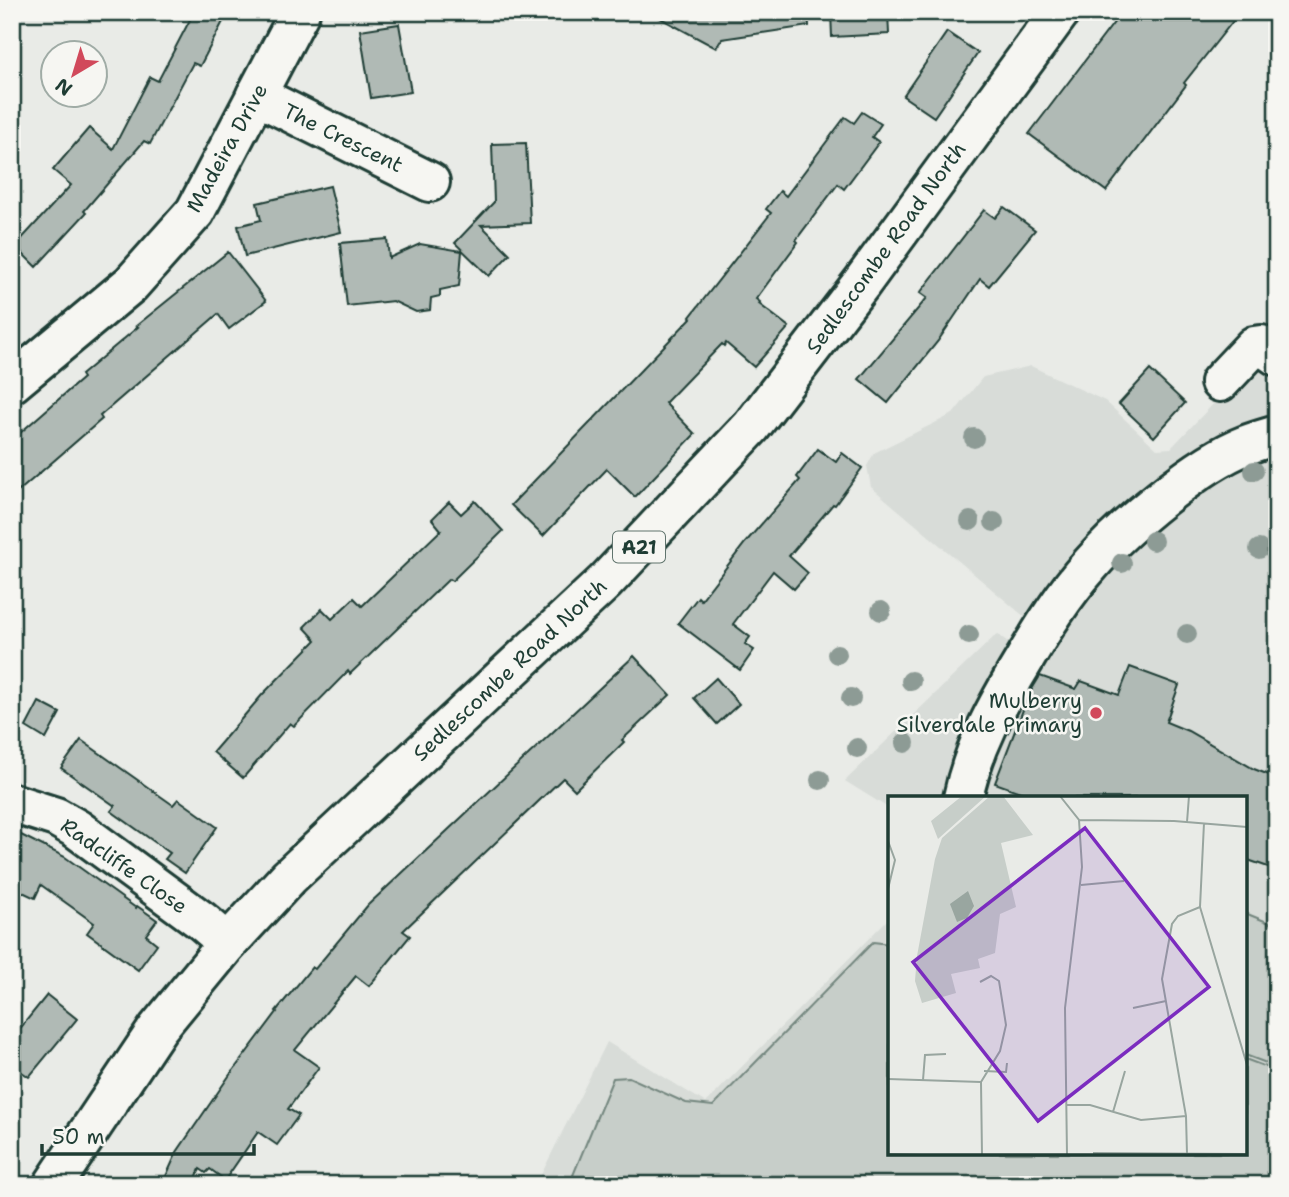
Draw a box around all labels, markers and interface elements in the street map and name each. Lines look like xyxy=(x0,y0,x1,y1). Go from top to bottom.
north arrow xyxy=(38,38,108,108)
text: N xyxy=(50,73,77,101)
street label: Madeira Drive xyxy=(180,78,274,218)
street label: The Crescent xyxy=(278,97,408,179)
street label: Sedlescombe Road North xyxy=(800,136,972,360)
road number: A21 xyxy=(613,532,665,562)
street label: Sedlescombe Road North xyxy=(407,573,613,767)
place label: Mulberry Silverdale Primary xyxy=(897,687,1082,739)
marker: Mulberry Silverdale Primary xyxy=(1088,705,1104,721)
inset map xyxy=(888,796,1247,1155)
street label: Radcliffe Close xyxy=(55,812,193,920)
scale bar xyxy=(42,1113,254,1157)
text: 50 m xyxy=(52,1123,105,1151)

